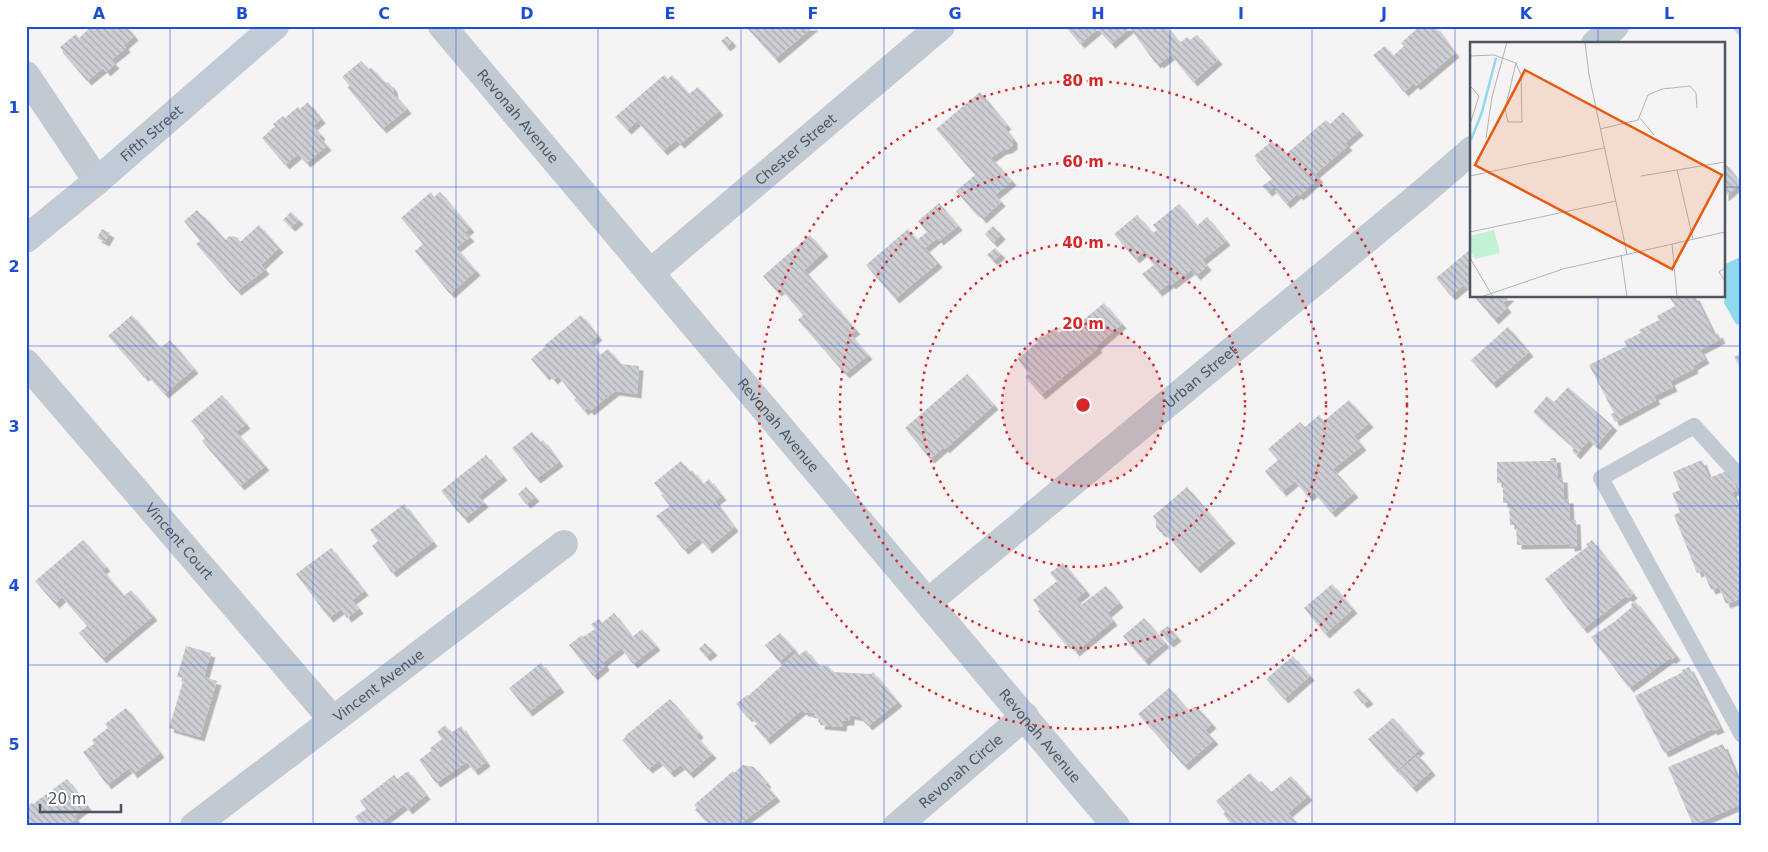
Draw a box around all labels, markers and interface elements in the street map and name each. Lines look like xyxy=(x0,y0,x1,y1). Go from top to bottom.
text: A xyxy=(93,4,106,23)
text: B xyxy=(236,4,248,23)
text: C xyxy=(378,4,390,23)
text: D xyxy=(520,4,534,23)
text: E xyxy=(665,4,675,23)
text: F xyxy=(808,4,818,23)
text: G xyxy=(948,4,962,23)
text: H xyxy=(1091,4,1105,23)
text: I xyxy=(1238,4,1244,23)
text: J xyxy=(1380,4,1387,23)
text: K xyxy=(1520,4,1533,23)
text: L xyxy=(1664,4,1674,23)
inset map xyxy=(1470,42,1726,298)
street label: Revonah Avenue xyxy=(474,66,562,166)
text: 80 m xyxy=(1062,72,1104,90)
text: 1 xyxy=(8,98,20,117)
street label: Fifth Street xyxy=(117,102,186,165)
street label: Chester Street xyxy=(752,110,840,188)
text: 60 m xyxy=(1062,153,1104,171)
text: 40 m xyxy=(1062,234,1104,252)
text: 2 xyxy=(8,257,20,276)
text: 20 m xyxy=(1062,315,1104,333)
street label: Urban Street xyxy=(1161,341,1241,411)
street label: Revonah Avenue xyxy=(734,375,822,475)
centre of rings xyxy=(1074,396,1092,414)
text: 3 xyxy=(8,417,20,436)
street label: Vincent Court xyxy=(142,500,217,583)
text: 4 xyxy=(8,576,20,595)
street label: Vincent Avenue xyxy=(330,646,427,725)
street label: Revonah Avenue xyxy=(996,686,1084,786)
street label: Revonah Circle xyxy=(916,731,1006,811)
text: 5 xyxy=(8,735,20,754)
scale bar xyxy=(40,782,121,814)
text: 20 m xyxy=(48,790,86,808)

